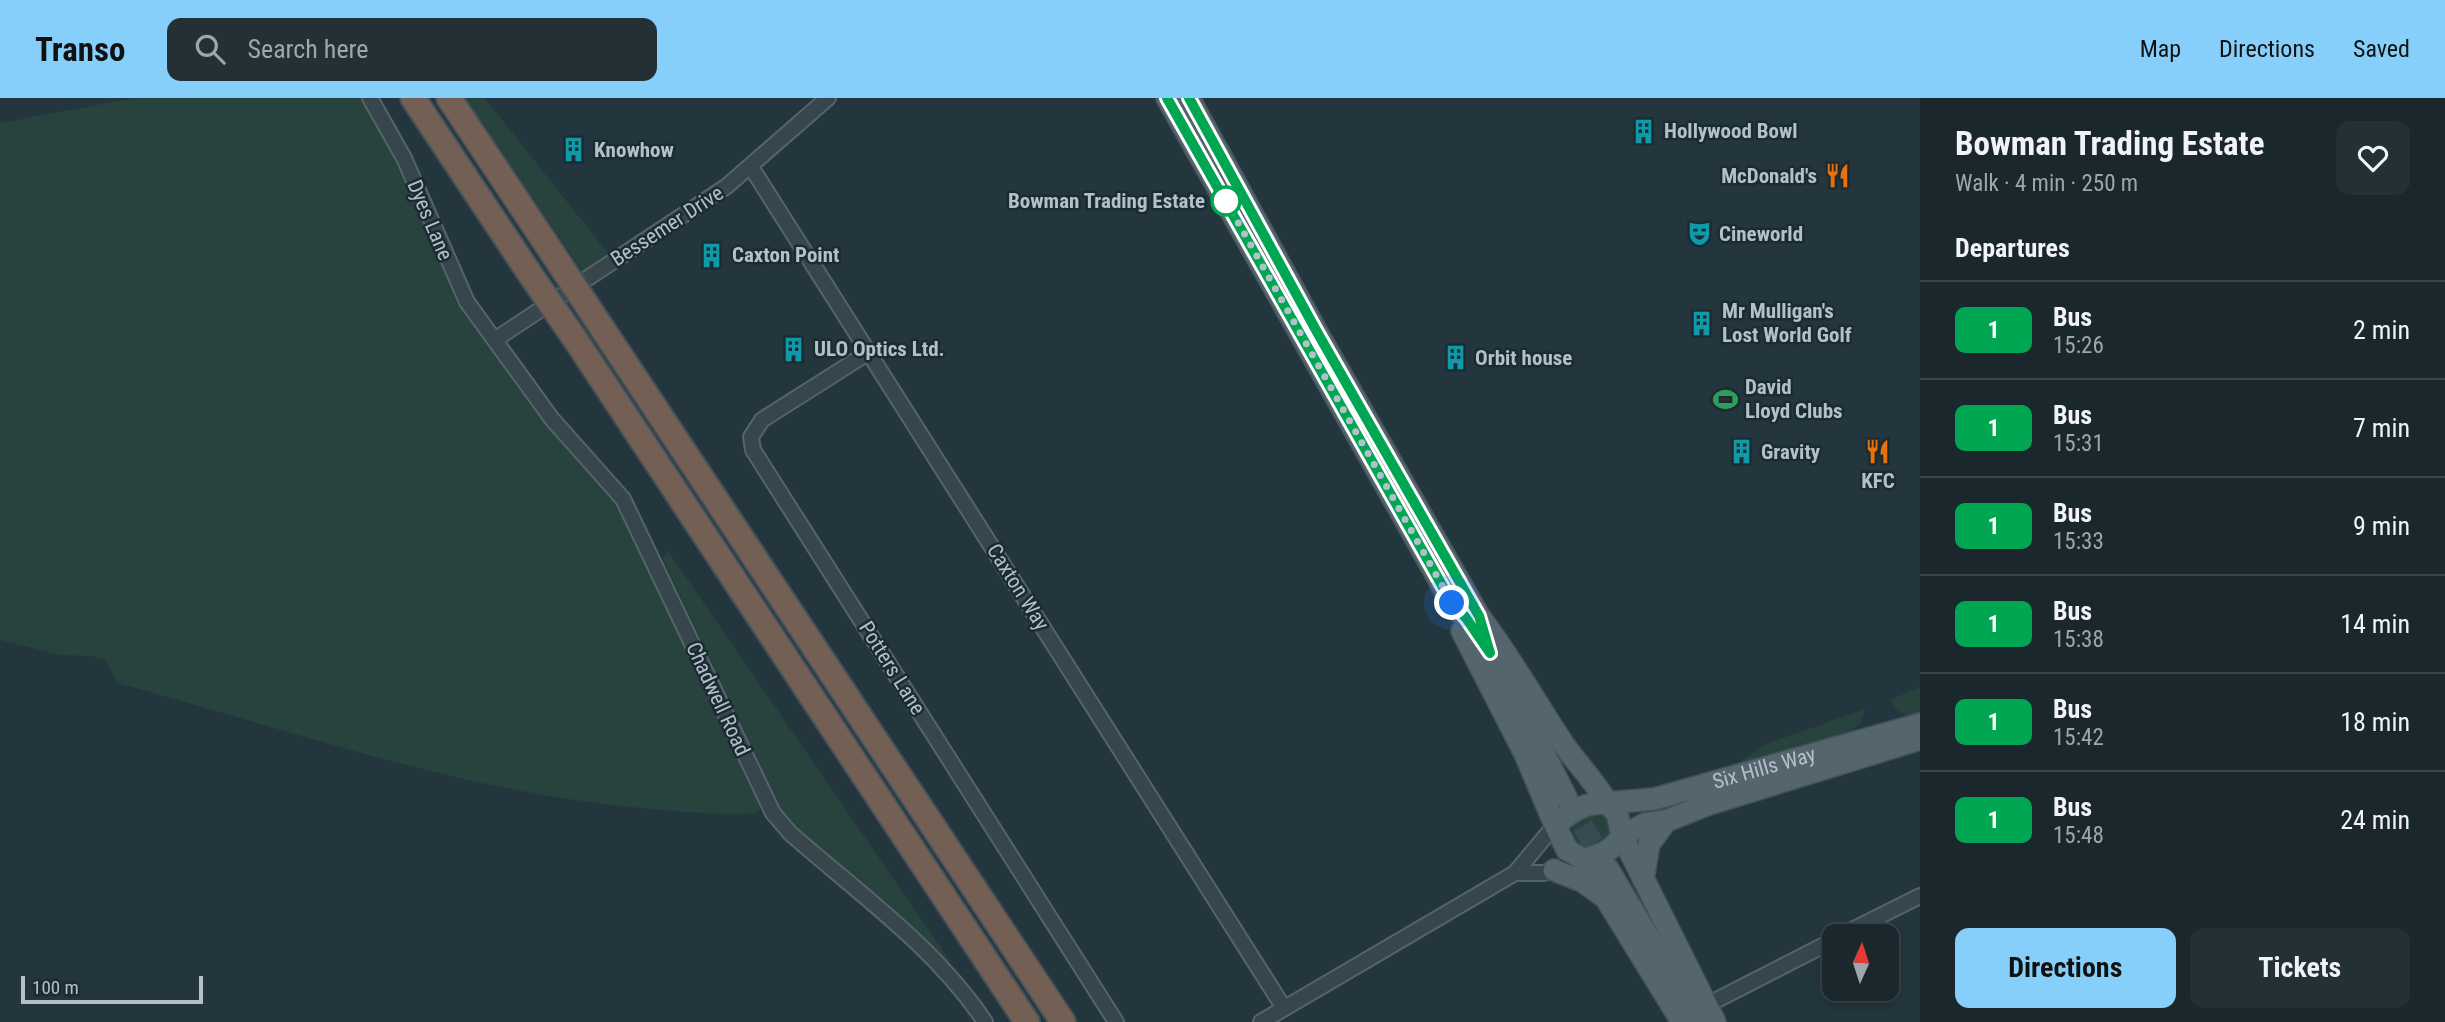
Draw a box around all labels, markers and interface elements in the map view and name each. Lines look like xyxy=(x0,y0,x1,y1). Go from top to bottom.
search box xyxy=(167,18,657,81)
text: Transo xyxy=(35,30,125,69)
icon: search xyxy=(191,30,229,68)
text: Search here xyxy=(247,34,368,64)
text: Map xyxy=(2140,35,2181,63)
text: Directions xyxy=(2219,35,2315,63)
text: Saved xyxy=(2353,35,2410,63)
building icon: Hollywood Bowl xyxy=(1630,117,1658,145)
place label: Hollywood Bowl xyxy=(1664,119,1798,143)
button: heart xyxy=(2336,121,2410,195)
text: Bowman Trading Estate xyxy=(1955,124,2264,163)
building icon: Knowhow xyxy=(560,136,588,164)
place label: Knowhow xyxy=(594,138,674,162)
restaurant icon: McDonald's xyxy=(1823,162,1851,190)
place label: McDonald's xyxy=(1721,164,1817,188)
text: Walk · 4 min · 250 m xyxy=(1955,170,2138,197)
street label: Dyes Lane xyxy=(402,176,458,264)
street label: Bessemer Drive xyxy=(606,181,728,271)
marker: Bowman Trading Estate xyxy=(1211,186,1241,216)
place label: Bowman Trading Estate xyxy=(1008,189,1205,213)
theatre icon: Cineworld xyxy=(1685,220,1713,248)
place label: Cineworld xyxy=(1719,222,1803,246)
text: Departures xyxy=(1955,233,2070,263)
building icon: Caxton Point xyxy=(698,241,726,269)
place label: Caxton Point xyxy=(732,243,839,267)
place label: Mr Mulligan's Lost World Golf xyxy=(1722,299,1852,347)
text: Bus xyxy=(2053,302,2092,332)
building icon: Mr Mulligan's Lost World Golf xyxy=(1688,309,1716,337)
text: 2 min xyxy=(2353,315,2410,345)
text: 1 xyxy=(1987,316,2000,344)
text: 15:26 xyxy=(2053,332,2104,359)
building icon: ULO Optics Ltd. xyxy=(780,335,808,363)
place label: ULO Optics Ltd. xyxy=(814,337,945,361)
building icon: Orbit house xyxy=(1441,344,1469,372)
place label: Orbit house xyxy=(1475,346,1572,370)
place label: David Lloyd Clubs xyxy=(1745,375,1843,423)
sports icon: David Lloyd Clubs xyxy=(1711,385,1739,413)
text: Bus xyxy=(2053,400,2092,430)
text: 7 min xyxy=(2353,413,2410,443)
text: 1 xyxy=(1987,414,2000,442)
text: 15:31 xyxy=(2053,430,2104,457)
building icon: Gravity xyxy=(1727,438,1755,466)
restaurant icon: KFC xyxy=(1864,438,1892,466)
place label: Gravity xyxy=(1761,440,1821,464)
place label: KFC xyxy=(1861,469,1895,493)
text: Bus xyxy=(2053,498,2092,528)
text: 9 min xyxy=(2353,511,2410,541)
text: 1 xyxy=(1987,512,2000,540)
text: 15:33 xyxy=(2053,528,2104,555)
street label: Caxton Way xyxy=(982,539,1054,635)
your location xyxy=(1434,585,1469,620)
text: Bus xyxy=(2053,596,2092,626)
text: 14 min xyxy=(2340,609,2410,639)
text: 1 xyxy=(1987,610,2000,638)
street label: Potters Lane xyxy=(854,617,930,719)
text: 15:38 xyxy=(2053,626,2104,653)
street label: Chadwell Road xyxy=(681,638,755,760)
text: Bus xyxy=(2053,694,2092,724)
text: 18 min xyxy=(2340,707,2410,737)
text: 1 xyxy=(1987,708,2000,736)
text: 15:42 xyxy=(2053,724,2104,751)
street label: Six Hills Way xyxy=(1710,742,1819,794)
text: Bus xyxy=(2053,792,2092,822)
text: 24 min xyxy=(2340,805,2410,835)
text: 1 xyxy=(1987,806,2000,834)
text: 15:48 xyxy=(2053,822,2104,849)
north arrow xyxy=(1822,924,1899,1001)
map controls xyxy=(1822,924,1899,1001)
button: Directions xyxy=(1955,928,2176,1008)
button: Tickets xyxy=(2190,928,2410,1008)
scale bar xyxy=(21,973,203,1005)
text: 100 m xyxy=(32,976,79,999)

